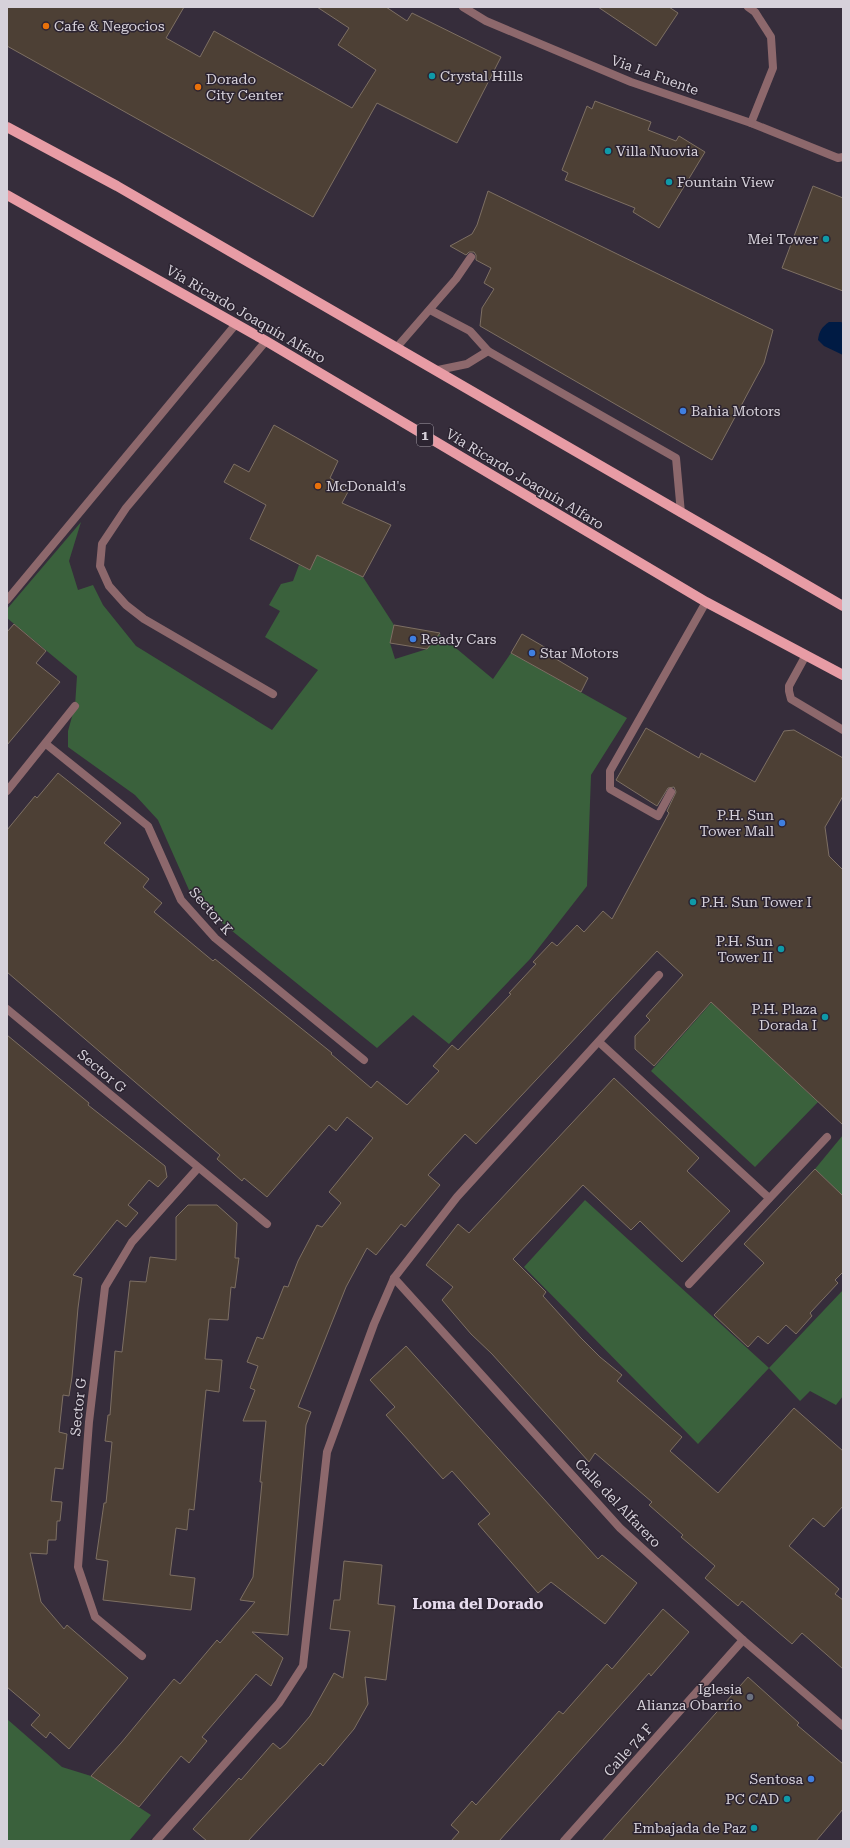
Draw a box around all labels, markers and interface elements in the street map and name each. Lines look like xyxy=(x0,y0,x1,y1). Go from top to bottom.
place label: Cafe & Negocios xyxy=(54,18,165,34)
marker: Cafe & Negocios xyxy=(41,21,51,31)
street label: Via La Fuente xyxy=(609,52,701,98)
place label: Crystal Hills xyxy=(440,68,523,84)
place label: Dorado City Center xyxy=(206,71,283,103)
marker: Crystal Hills xyxy=(427,71,437,81)
marker: Dorado City Center xyxy=(193,82,203,92)
place label: Villa Nuovia xyxy=(616,143,699,159)
marker: Villa Nuovia xyxy=(603,146,613,156)
place label: Fountain View xyxy=(677,174,775,190)
marker: Fountain View xyxy=(664,177,674,187)
place label: Mei Tower xyxy=(748,231,818,247)
marker: Mei Tower xyxy=(821,234,831,244)
street label: Vía Ricardo Joaquín Alfaro xyxy=(163,262,329,366)
place label: Bahia Motors xyxy=(691,403,781,419)
marker: Bahia Motors xyxy=(678,406,688,416)
road number: 1 xyxy=(417,424,433,446)
street label: Vía Ricardo Joaquín Alfaro xyxy=(443,425,607,533)
place label: McDonald's xyxy=(326,478,406,494)
marker: McDonald's xyxy=(313,481,323,491)
place label: Ready Cars xyxy=(421,631,497,647)
marker: Ready Cars xyxy=(408,634,418,644)
place label: Star Motors xyxy=(540,645,619,661)
marker: Star Motors xyxy=(527,648,537,658)
place label: P.H. Sun Tower Mall xyxy=(700,807,775,839)
marker: P.H. Sun Tower Mall xyxy=(777,818,787,828)
street label: Sector K xyxy=(186,884,236,938)
place label: P.H. Sun Tower I xyxy=(701,894,812,910)
marker: P.H. Sun Tower I xyxy=(688,897,698,907)
place label: P.H. Sun Tower II xyxy=(716,933,773,965)
marker: P.H. Sun Tower II xyxy=(776,944,786,954)
place label: P.H. Plaza Dorada I xyxy=(752,1001,817,1033)
marker: P.H. Plaza Dorada I xyxy=(820,1012,830,1022)
street label: Sector G xyxy=(75,1046,130,1096)
street label: Sector G xyxy=(67,1377,89,1437)
street label: Calle del Alfarero xyxy=(572,1456,664,1550)
district label: Loma del Dorado xyxy=(413,1595,544,1613)
place label: Iglesia Alianza Obarrio xyxy=(637,1681,742,1713)
marker: Iglesia Alianza Obarrio xyxy=(745,1692,755,1702)
street label: Calle 74 F xyxy=(600,1720,656,1780)
place label: Sentosa xyxy=(750,1771,803,1787)
marker: Sentosa xyxy=(806,1774,816,1784)
place label: PC CAD xyxy=(725,1791,779,1807)
marker: PC CAD xyxy=(782,1794,792,1804)
place label: Embajada de Paz xyxy=(633,1820,746,1836)
marker: Embajada de Paz xyxy=(749,1823,759,1833)

